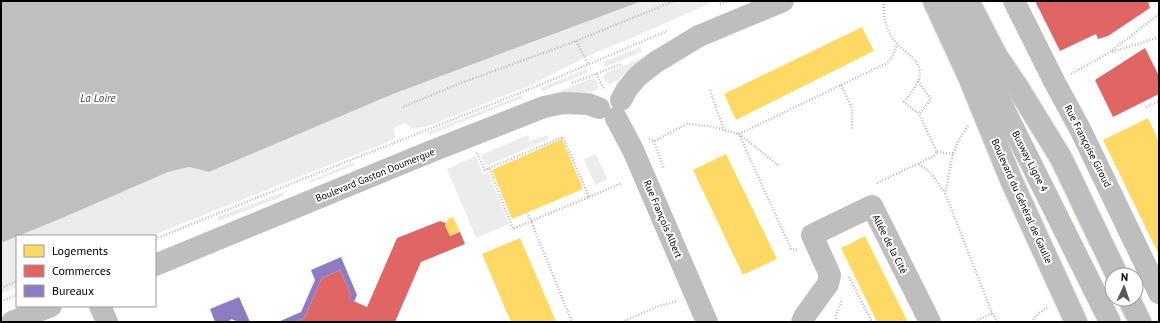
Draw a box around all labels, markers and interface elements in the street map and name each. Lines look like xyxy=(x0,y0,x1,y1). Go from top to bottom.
water label: La Loire xyxy=(80,91,116,105)
street label: Rue Françoise Giroud xyxy=(1062,103,1114,189)
street label: Busway Ligne 4 xyxy=(1009,128,1051,194)
street label: Boulevard du Général de Gaulle xyxy=(989,137,1055,265)
street label: Boulevard Gaston Doumergue xyxy=(314,145,436,205)
street label: Rue François Albert xyxy=(641,178,685,260)
street label: Allée de la Cité xyxy=(869,212,911,276)
legend xyxy=(16,235,156,307)
text: Logements xyxy=(52,243,108,258)
text: Commerces xyxy=(52,263,111,278)
north arrow xyxy=(1104,267,1144,307)
text: N xyxy=(1121,270,1129,284)
text: Bureaux xyxy=(52,283,94,298)

